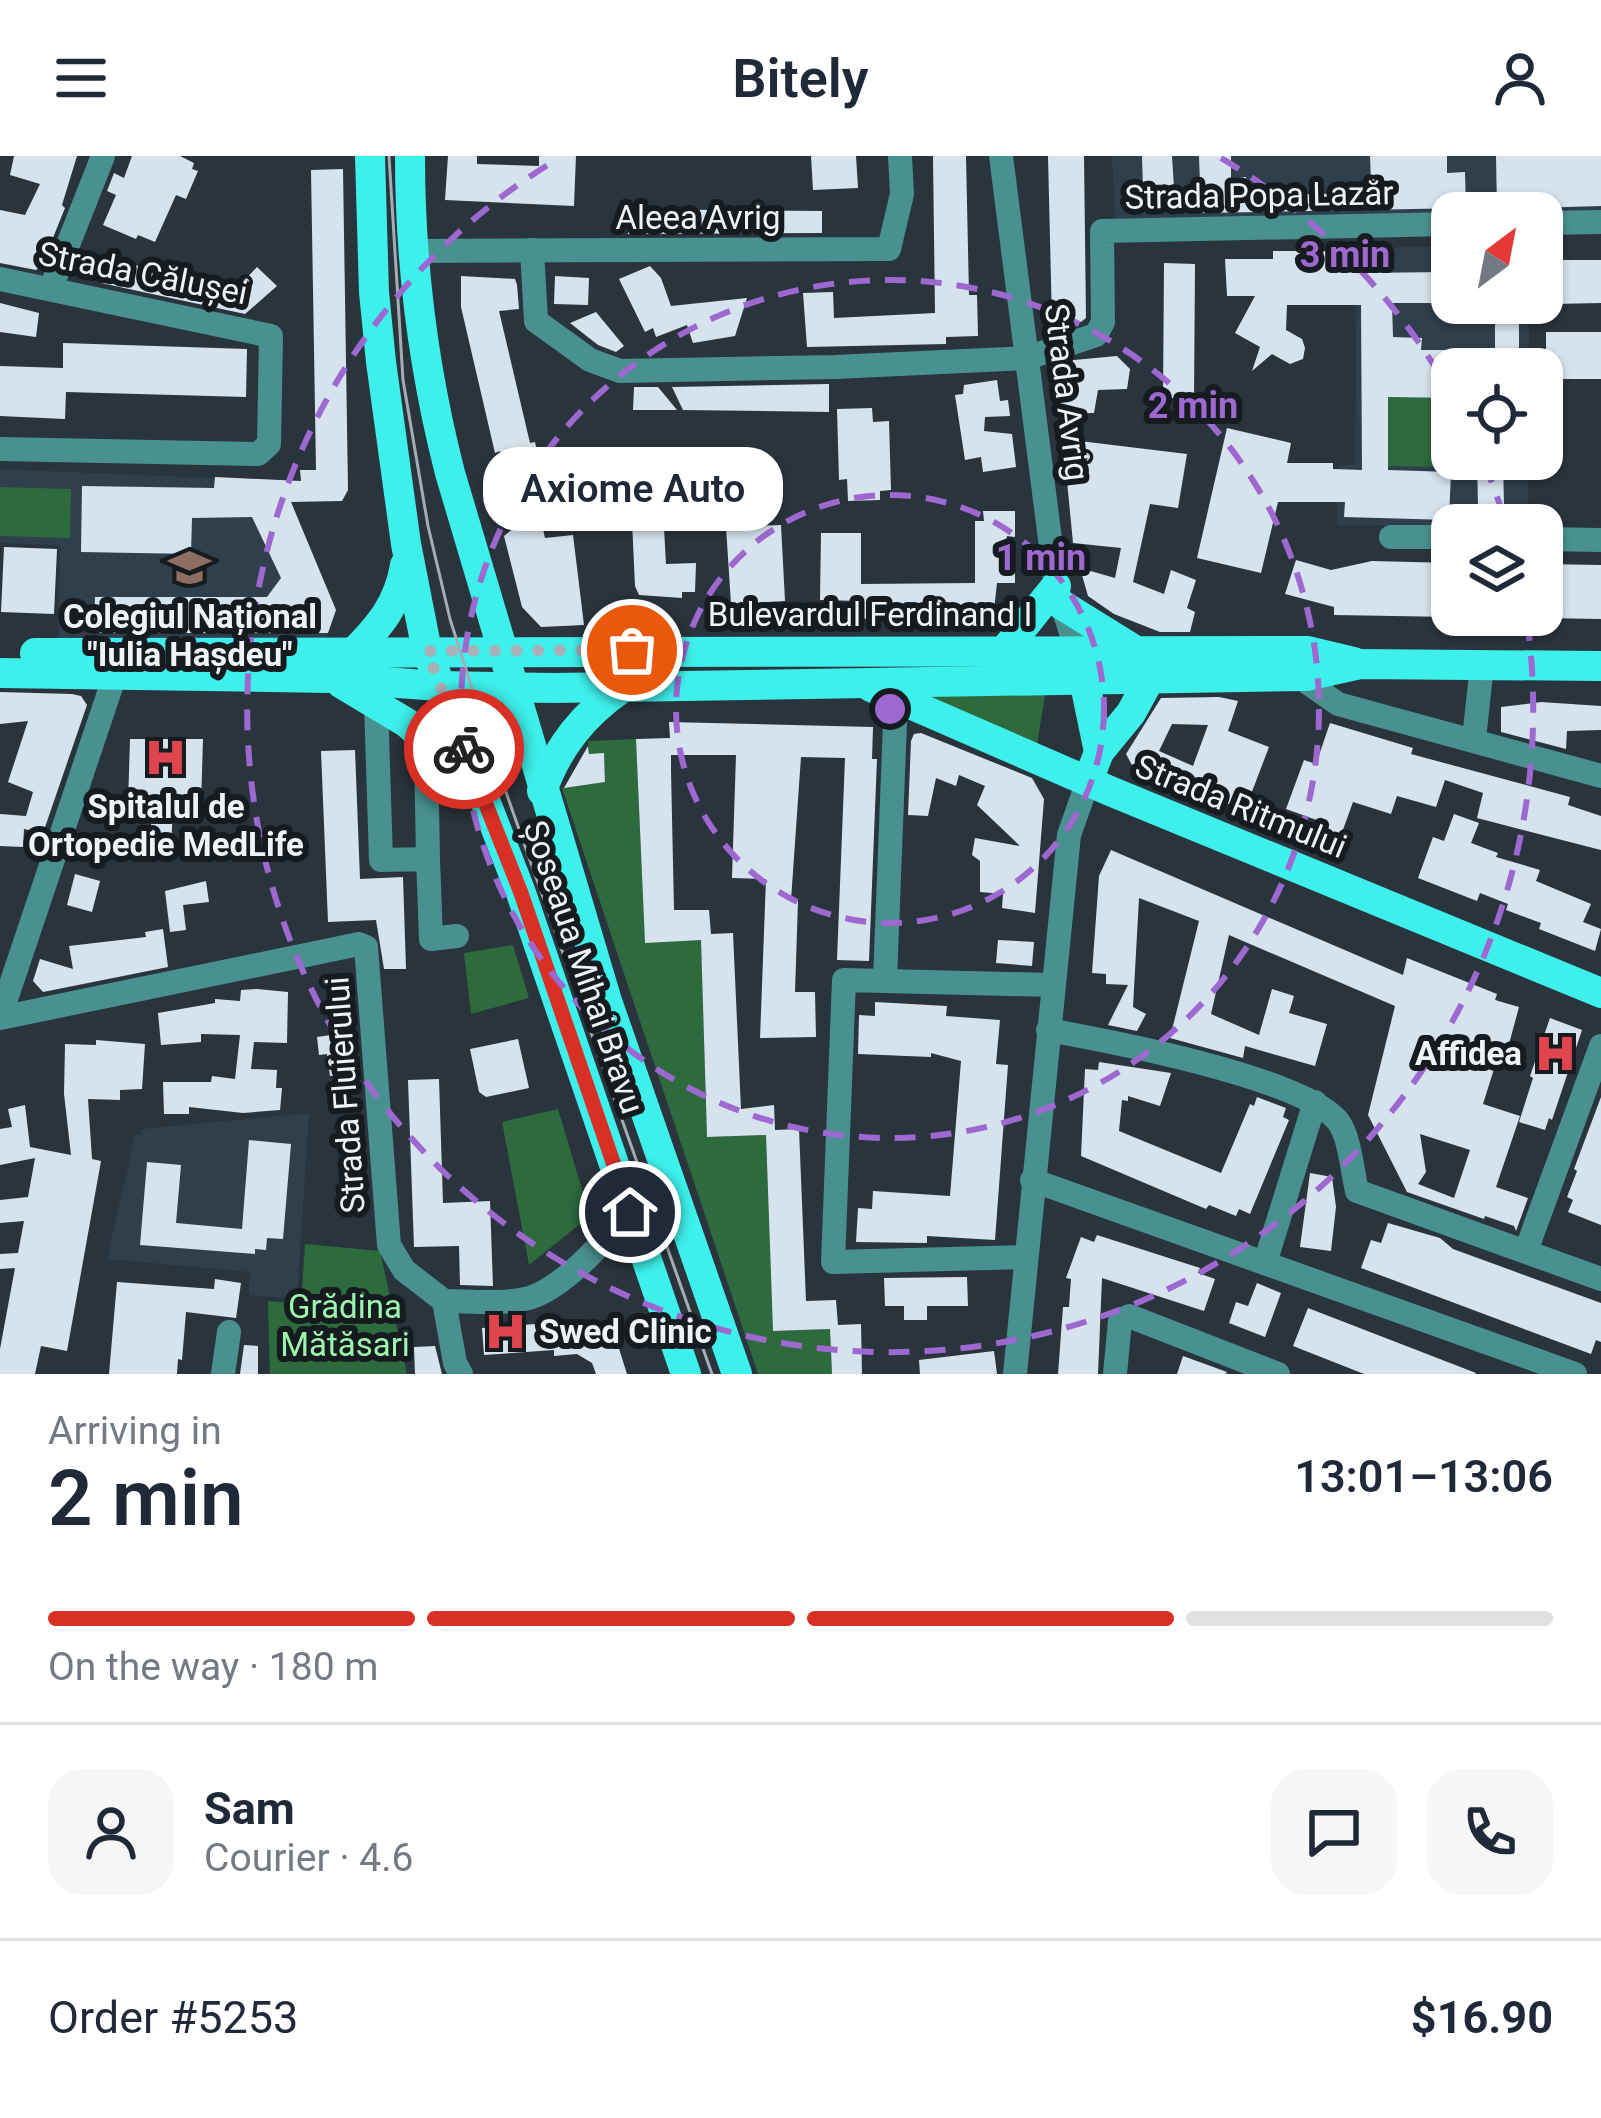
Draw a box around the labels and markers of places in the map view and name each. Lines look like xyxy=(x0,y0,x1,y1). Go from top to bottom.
callout: Axiome Auto xyxy=(482,446,782,530)
school or university icon: Colegiul Național "Iulia Hașdeu" xyxy=(167,545,213,591)
place label: Colegiul Național "Iulia Hașdeu" xyxy=(63,597,317,675)
pin xyxy=(581,599,683,701)
centre of rings xyxy=(869,688,911,730)
hospital icon: Spitalul de Ortopedie MedLife xyxy=(143,735,189,781)
place label: Spitalul de Ortopedie MedLife xyxy=(28,787,304,864)
hospital icon: Affidea xyxy=(1533,1030,1579,1076)
place label: Affidea xyxy=(1415,1034,1522,1073)
pin xyxy=(579,1161,681,1263)
hospital icon: Swed Clinic xyxy=(482,1308,528,1354)
place label: Swed Clinic xyxy=(539,1312,712,1351)

